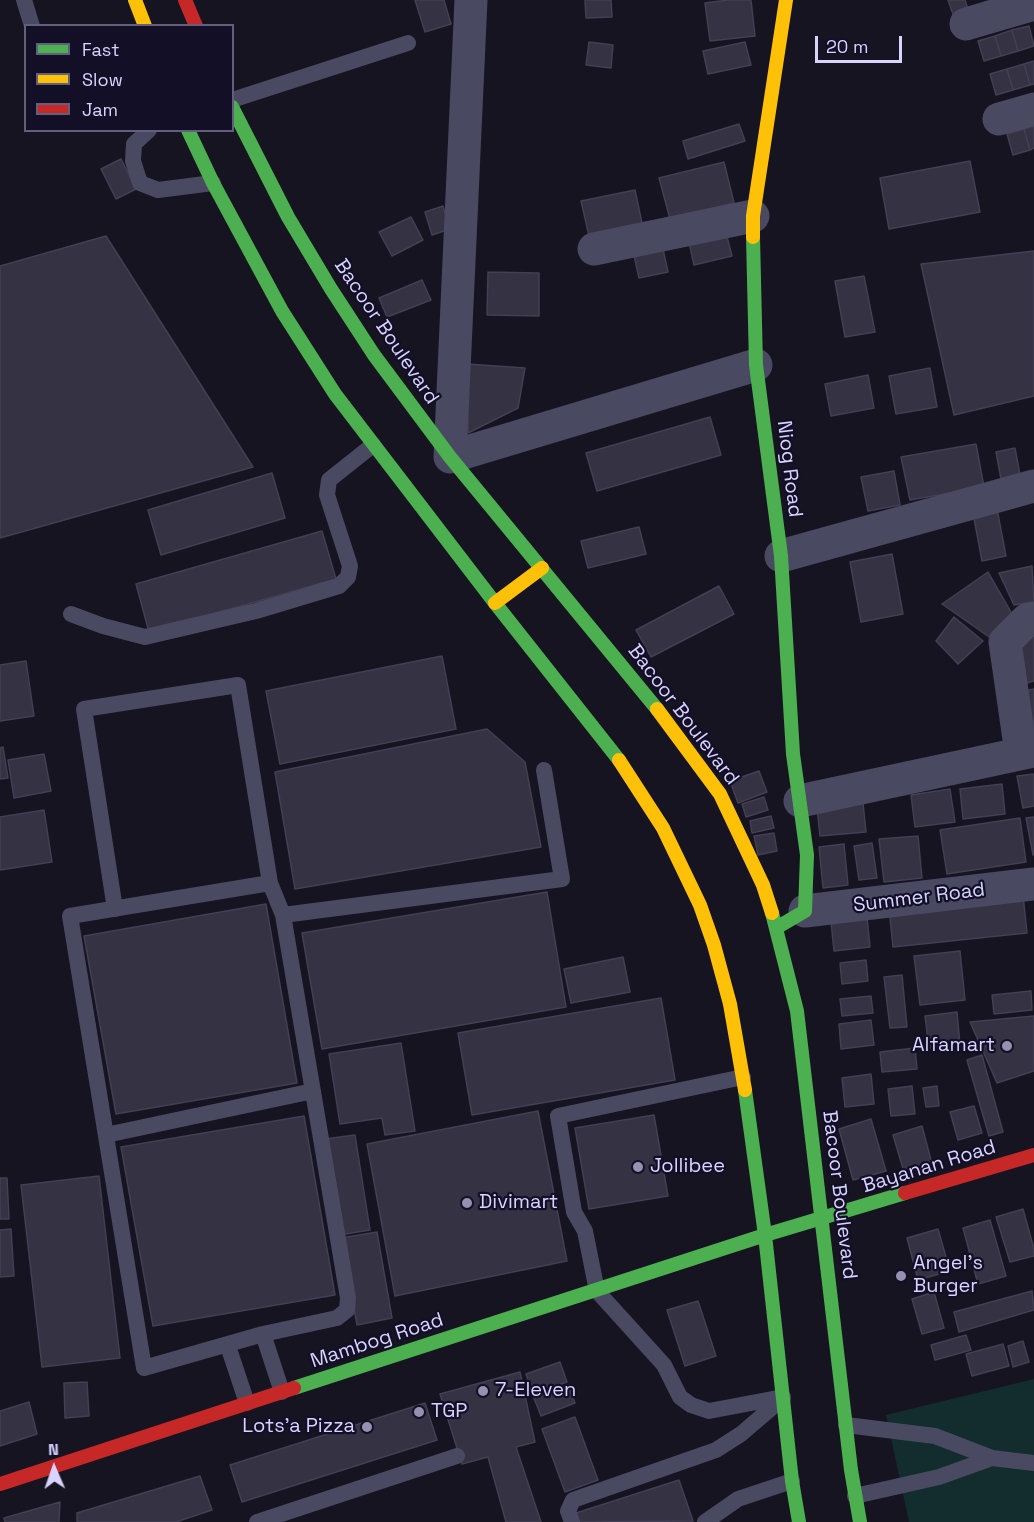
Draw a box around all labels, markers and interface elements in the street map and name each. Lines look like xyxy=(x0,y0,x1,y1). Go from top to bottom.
legend xyxy=(24,24,234,132)
scale bar xyxy=(818,24,905,62)
text: 20 m xyxy=(826,35,869,58)
text: Fast xyxy=(82,38,119,61)
text: Slow xyxy=(82,68,123,91)
text: Jam xyxy=(82,98,118,121)
street label: Bacoor Boulevard xyxy=(329,255,443,409)
street label: Niog Road xyxy=(771,419,807,519)
street label: Bacoor Boulevard xyxy=(622,640,744,790)
street label: Summer Road xyxy=(852,878,986,918)
place label: Alfamart xyxy=(912,1034,995,1058)
marker: Alfamart xyxy=(1000,1039,1014,1053)
street label: Bacoor Boulevard xyxy=(817,1109,861,1281)
street label: Bayanan Road xyxy=(859,1135,999,1199)
place label: Jollibee xyxy=(650,1155,725,1179)
marker: Jollibee xyxy=(631,1160,645,1174)
place label: Divimart xyxy=(479,1191,558,1215)
marker: Divimart xyxy=(460,1196,474,1210)
place label: Angel's Burger xyxy=(913,1252,983,1299)
marker: Angel's Burger xyxy=(894,1269,908,1283)
street label: Mambog Road xyxy=(308,1308,446,1374)
place label: 7-Eleven xyxy=(495,1379,576,1403)
marker: 7-Eleven xyxy=(476,1384,490,1398)
place label: TGP xyxy=(431,1400,467,1424)
marker: TGP xyxy=(412,1405,426,1419)
place label: Lots'a Pizza xyxy=(242,1415,355,1439)
marker: Lots'a Pizza xyxy=(360,1420,374,1434)
north arrow xyxy=(24,1438,84,1498)
text: N xyxy=(48,1439,59,1460)

